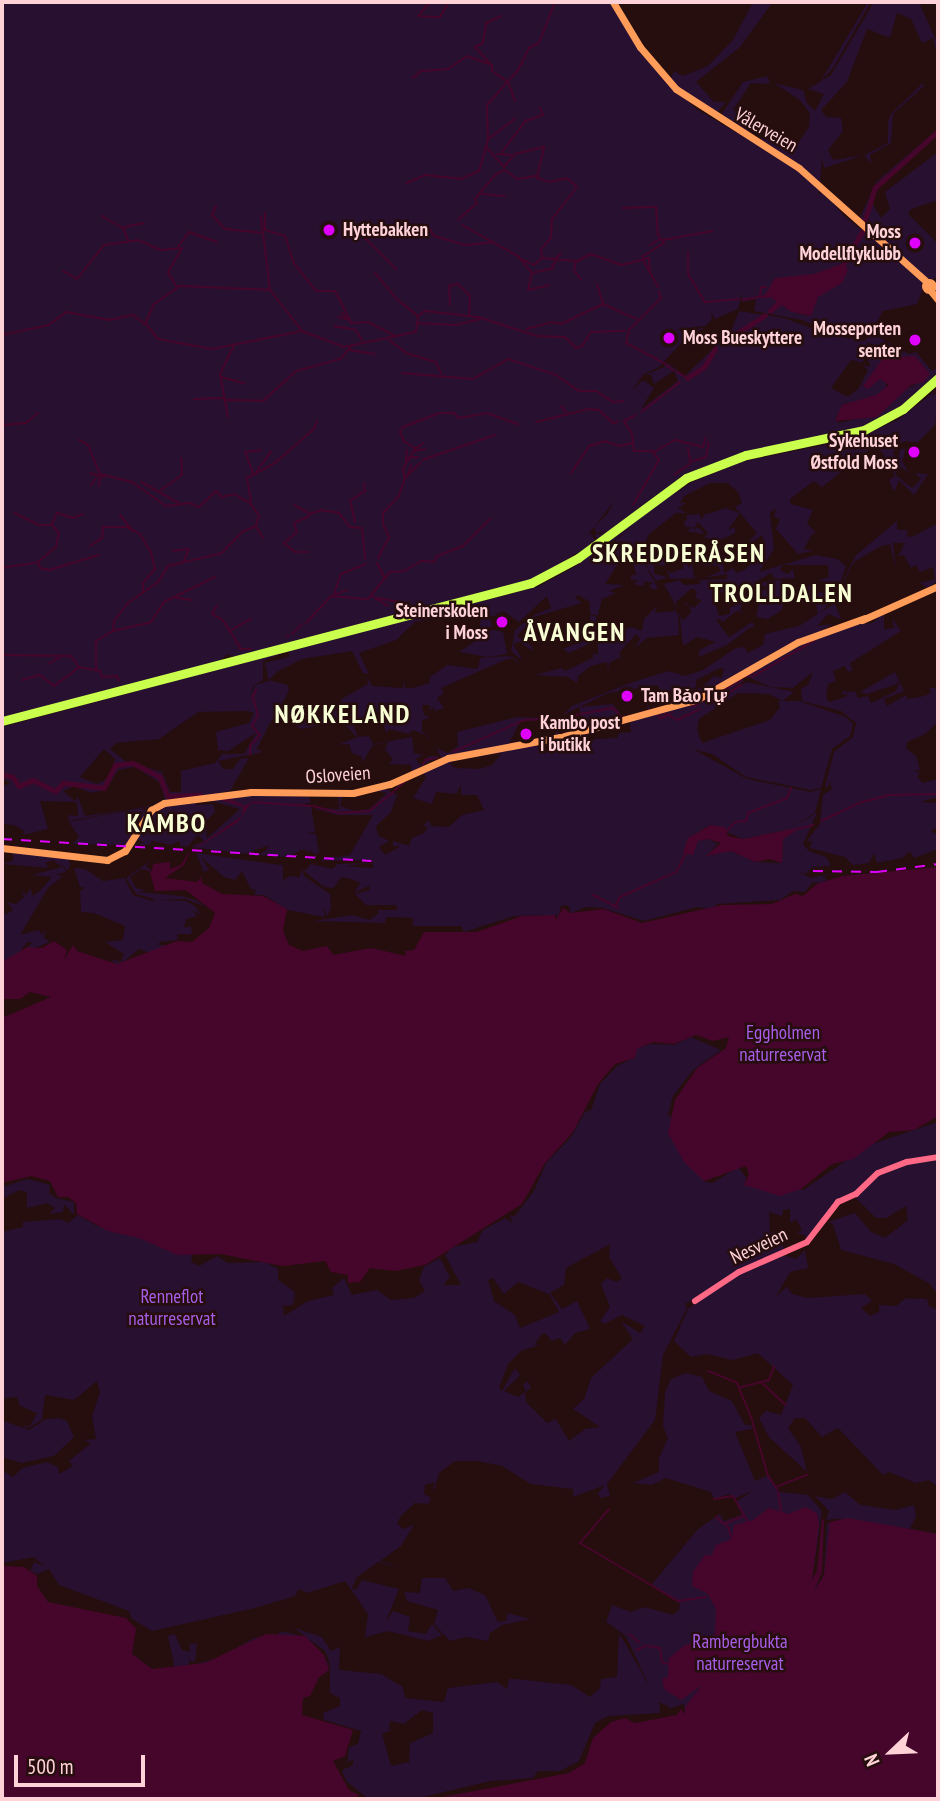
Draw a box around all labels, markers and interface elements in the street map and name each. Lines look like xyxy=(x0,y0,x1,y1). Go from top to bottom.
street label: Vålerveien xyxy=(731,103,801,157)
place label: Hyttebakken xyxy=(343,219,428,241)
place label: Moss Modellflyklubb xyxy=(799,221,901,265)
marker: Hyttebakken xyxy=(321,222,337,238)
marker: Moss Modellflyklubb xyxy=(907,235,923,251)
place label: Mosseporten senter xyxy=(813,318,901,362)
place label: Moss Bueskyttere xyxy=(683,327,802,349)
marker: Moss Bueskyttere xyxy=(661,330,677,346)
marker: Mosseporten senter xyxy=(907,332,923,348)
place label: Sykehuset Østfold Moss xyxy=(810,430,898,474)
marker: Sykehuset Østfold Moss xyxy=(904,442,924,462)
district label: SKREDDERÅSEN xyxy=(593,537,765,569)
district label: TROLLDALEN xyxy=(711,577,853,609)
place label: Steinerskolen i Moss xyxy=(395,600,488,644)
marker: Steinerskolen i Moss xyxy=(494,614,510,630)
district label: ÅVANGEN xyxy=(525,616,625,648)
place label: Tam Bảo Tự xyxy=(641,685,728,707)
marker: Tam Bảo Tự xyxy=(619,688,635,704)
district label: NØKKELAND xyxy=(276,698,410,730)
place label: Kambo post i butikk xyxy=(540,712,620,756)
marker: Kambo post i butikk xyxy=(518,726,534,742)
street label: Osloveien xyxy=(305,761,371,789)
district label: KAMBO xyxy=(127,807,207,839)
park label: Eggholmen naturreservat xyxy=(739,1022,827,1066)
street label: Nesveien xyxy=(727,1223,791,1269)
park label: Renneflot naturreservat xyxy=(128,1286,216,1330)
park label: Rambergbukta naturreservat xyxy=(692,1631,788,1675)
north arrow xyxy=(856,1717,926,1787)
scale bar xyxy=(18,1742,149,1786)
text: N xyxy=(859,1751,885,1770)
text: 500 m xyxy=(27,1753,73,1780)

